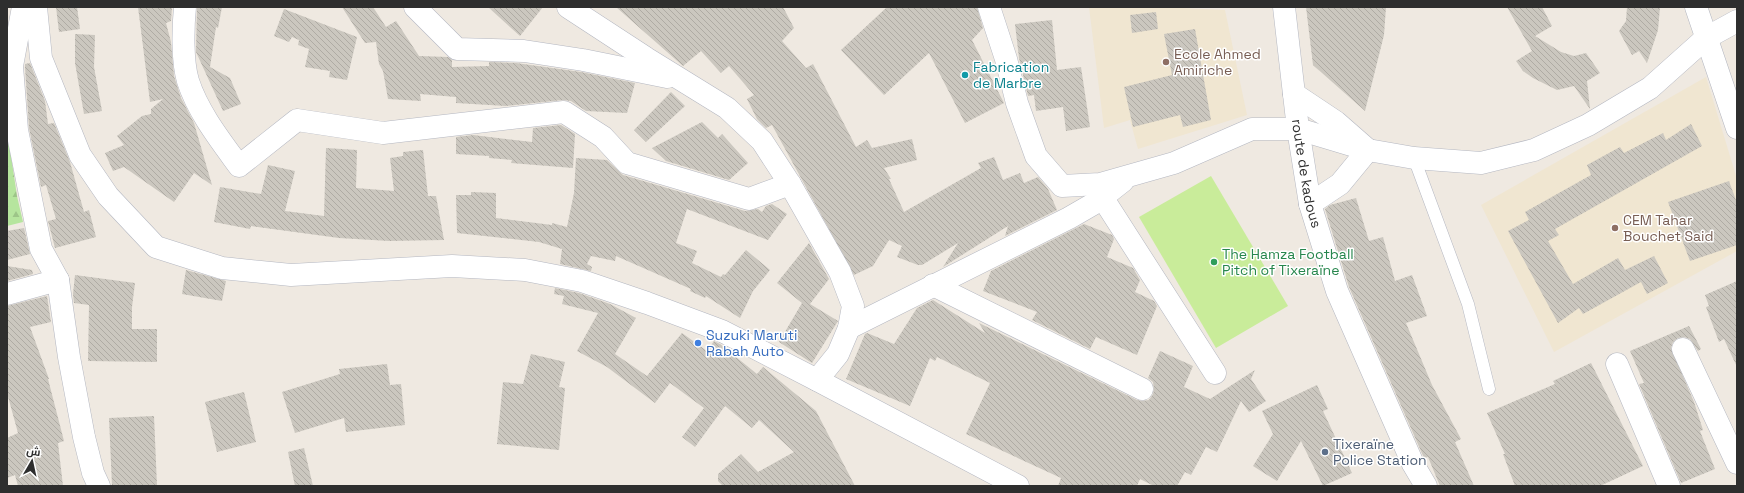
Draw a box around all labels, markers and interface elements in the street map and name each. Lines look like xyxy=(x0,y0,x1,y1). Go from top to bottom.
place label: Ecole Ahmed Amiriche xyxy=(1174,45,1261,79)
marker: Ecole Ahmed Amiriche xyxy=(1161,57,1171,67)
place label: Fabrication de Marbre xyxy=(973,58,1049,92)
marker: Fabrication de Marbre xyxy=(960,70,970,80)
street label: route de kadous xyxy=(1288,118,1326,230)
place label: CEM Tahar Bouchet Said xyxy=(1623,211,1714,245)
marker: CEM Tahar Bouchet Said xyxy=(1610,223,1620,233)
place label: The Hamza Football Pitch of Tixeraïne xyxy=(1222,245,1354,279)
marker: The Hamza Football Pitch of Tixeraïne xyxy=(1209,257,1219,267)
place label: Suzuki Maruti Rabah Auto xyxy=(706,326,797,360)
marker: Suzuki Maruti Rabah Auto xyxy=(693,338,703,348)
place label: Tixeraïne Police Station xyxy=(1333,435,1427,469)
north arrow xyxy=(12,441,52,481)
text: ش xyxy=(25,443,42,459)
marker: Tixeraïne Police Station xyxy=(1320,447,1330,457)

